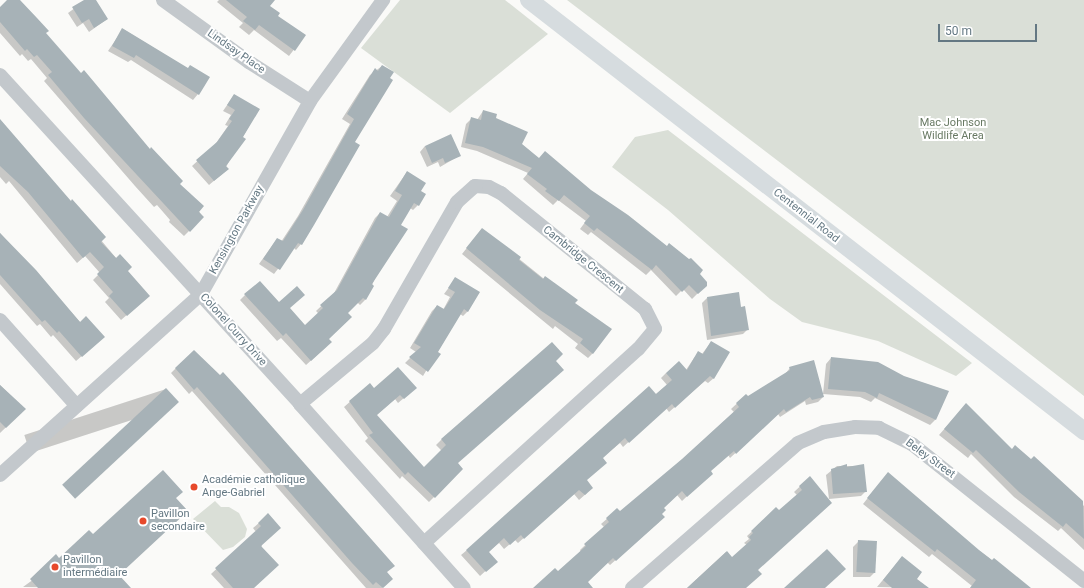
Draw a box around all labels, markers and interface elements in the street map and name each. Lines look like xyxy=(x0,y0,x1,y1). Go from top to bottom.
scale bar xyxy=(940,16,1039,42)
text: 50 m xyxy=(945,24,972,38)
street label: Lindsay Place xyxy=(205,27,267,77)
park label: Mac Johnson Wildlife Area xyxy=(920,117,986,143)
street label: Kensington Parkway xyxy=(207,183,267,277)
street label: Centennial Road xyxy=(770,186,842,246)
street label: Cambridge Crescent xyxy=(540,223,626,297)
street label: Colonel Curry Drive xyxy=(197,291,269,369)
street label: Beley Street xyxy=(903,437,957,481)
place label: Académie catholique Ange-Gabriel xyxy=(202,474,305,500)
marker: Académie catholique Ange-Gabriel xyxy=(189,482,199,492)
place label: Pavillon secondaire xyxy=(151,508,205,534)
marker: Pavillon secondaire xyxy=(138,516,148,526)
place label: Pavillon intermédiaire xyxy=(63,554,127,580)
marker: Pavillon intermédiaire xyxy=(50,562,60,572)

